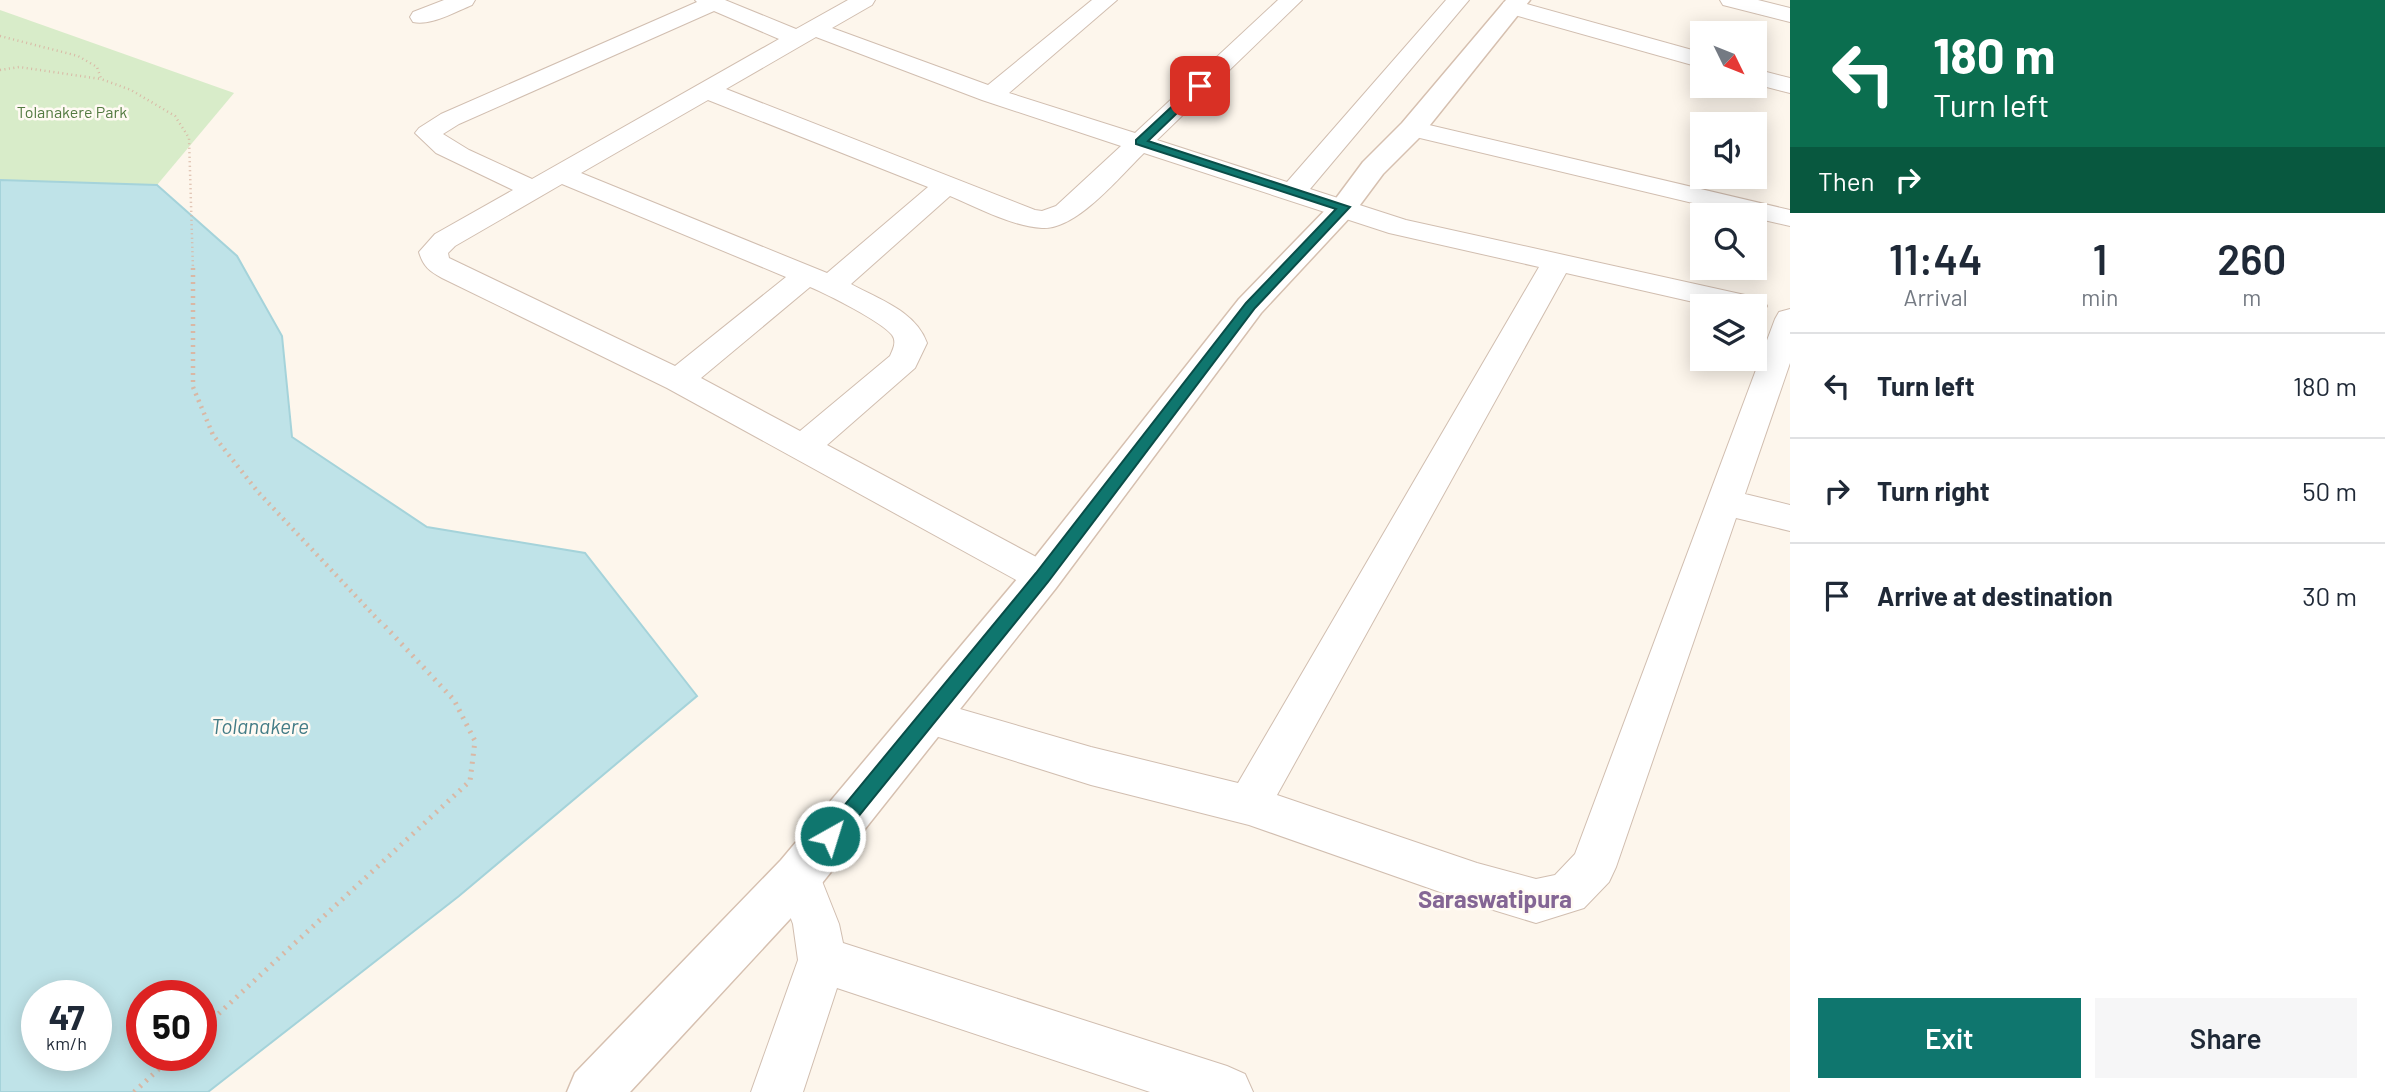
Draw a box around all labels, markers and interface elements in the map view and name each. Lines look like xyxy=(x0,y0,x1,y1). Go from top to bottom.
north arrow xyxy=(1690,21,1768,98)
map controls xyxy=(1690,21,1767,371)
text: 180 m xyxy=(1933,25,2056,84)
icon: left xyxy=(1818,28,1909,119)
pin xyxy=(1170,56,1230,116)
icon: arrive xyxy=(1181,67,1219,105)
text: Turn left xyxy=(1933,85,2050,123)
park label: Tolanakere Park xyxy=(17,102,127,121)
button: sound xyxy=(1690,112,1767,189)
icon: right xyxy=(1889,161,1927,199)
text: Then xyxy=(1818,165,1875,196)
button: search xyxy=(1690,203,1767,280)
text: 11:44 xyxy=(1889,233,1983,283)
text: 1 xyxy=(2092,233,2107,283)
text: 260 xyxy=(2217,233,2286,283)
text: Arrival xyxy=(1903,283,1968,311)
text: min xyxy=(2081,283,2119,311)
text: m xyxy=(2242,283,2261,311)
button: layers xyxy=(1690,294,1767,371)
icon: left xyxy=(1818,367,1856,405)
text: Turn left xyxy=(1877,370,1975,401)
text: 180 m xyxy=(2293,370,2357,401)
icon: right xyxy=(1818,472,1856,510)
text: Turn right xyxy=(1877,475,1990,506)
text: 50 m xyxy=(2302,475,2357,506)
icon: arrive xyxy=(1818,577,1856,615)
text: Arrive at destination xyxy=(1877,580,2113,611)
text: 30 m xyxy=(2302,580,2357,611)
water label: Tolanakere xyxy=(211,713,309,738)
position arrow xyxy=(793,799,867,873)
district label: Saraswatipura xyxy=(1418,884,1572,913)
speed limit sign: 50 xyxy=(126,980,217,1071)
text: 47 xyxy=(48,995,85,1037)
button: Exit xyxy=(1818,998,2081,1078)
button: Share xyxy=(2095,998,2357,1078)
text: km/h xyxy=(46,1032,87,1054)

